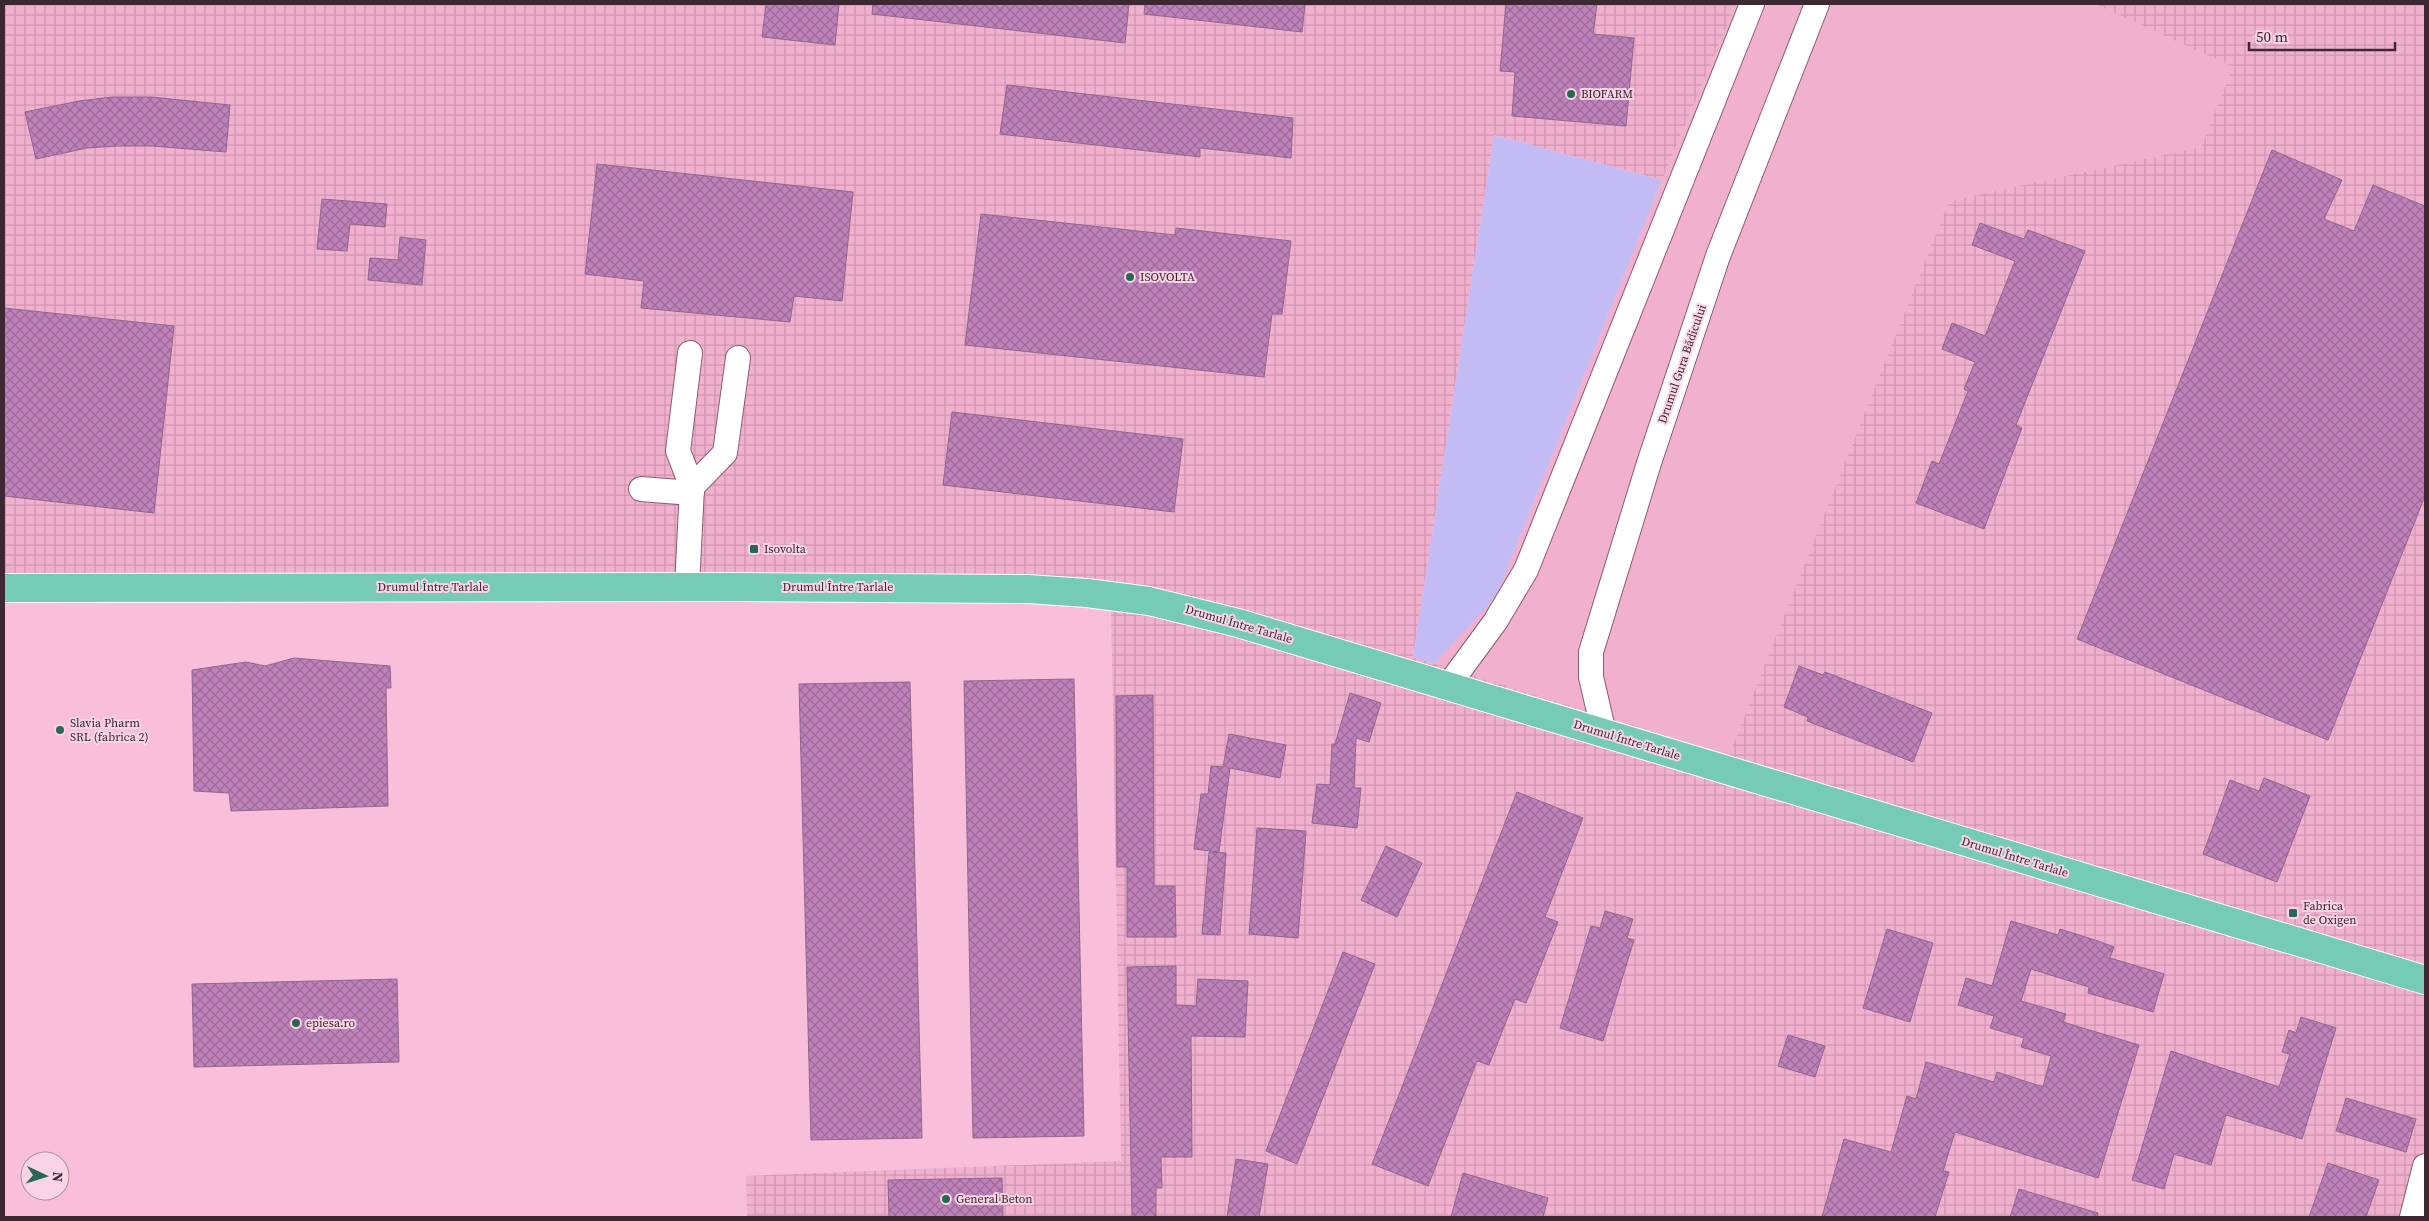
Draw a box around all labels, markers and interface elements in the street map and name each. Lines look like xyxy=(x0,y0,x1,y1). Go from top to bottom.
scale bar xyxy=(2249,20,2395,52)
text: 50 m xyxy=(2256,26,2288,47)
place label: BIOFARM xyxy=(1581,86,1633,102)
marker: BIOFARM xyxy=(1565,88,1577,100)
place label: ISOVOLTA xyxy=(1140,269,1195,285)
marker: ISOVOLTA xyxy=(1124,271,1136,283)
street label: Drumul Gura Bădicului xyxy=(1654,302,1710,426)
place label: Isovolta xyxy=(764,541,807,557)
marker: Isovolta xyxy=(748,543,760,555)
street label: Drumul Între Tarlale xyxy=(378,579,488,595)
street label: Drumul Între Tarlale xyxy=(783,579,893,595)
street label: Drumul Între Tarlale xyxy=(1183,601,1295,647)
place label: Slavia Pharm SRL (fabrica 2) xyxy=(70,715,149,745)
street label: Drumul Între Tarlale xyxy=(1572,716,1682,764)
marker: Slavia Pharm SRL (fabrica 2) xyxy=(54,724,66,736)
street label: Drumul Între Tarlale xyxy=(1960,833,2070,881)
place label: Fabrica de Oxigen xyxy=(2303,898,2357,928)
marker: Fabrica de Oxigen xyxy=(2287,907,2299,919)
place label: epiesa.ro xyxy=(306,1015,356,1031)
marker: epiesa.ro xyxy=(290,1017,302,1029)
north arrow xyxy=(20,1151,70,1201)
text: N xyxy=(48,1171,68,1183)
place label: General Beton xyxy=(956,1191,1033,1207)
marker: General Beton xyxy=(940,1193,952,1205)

